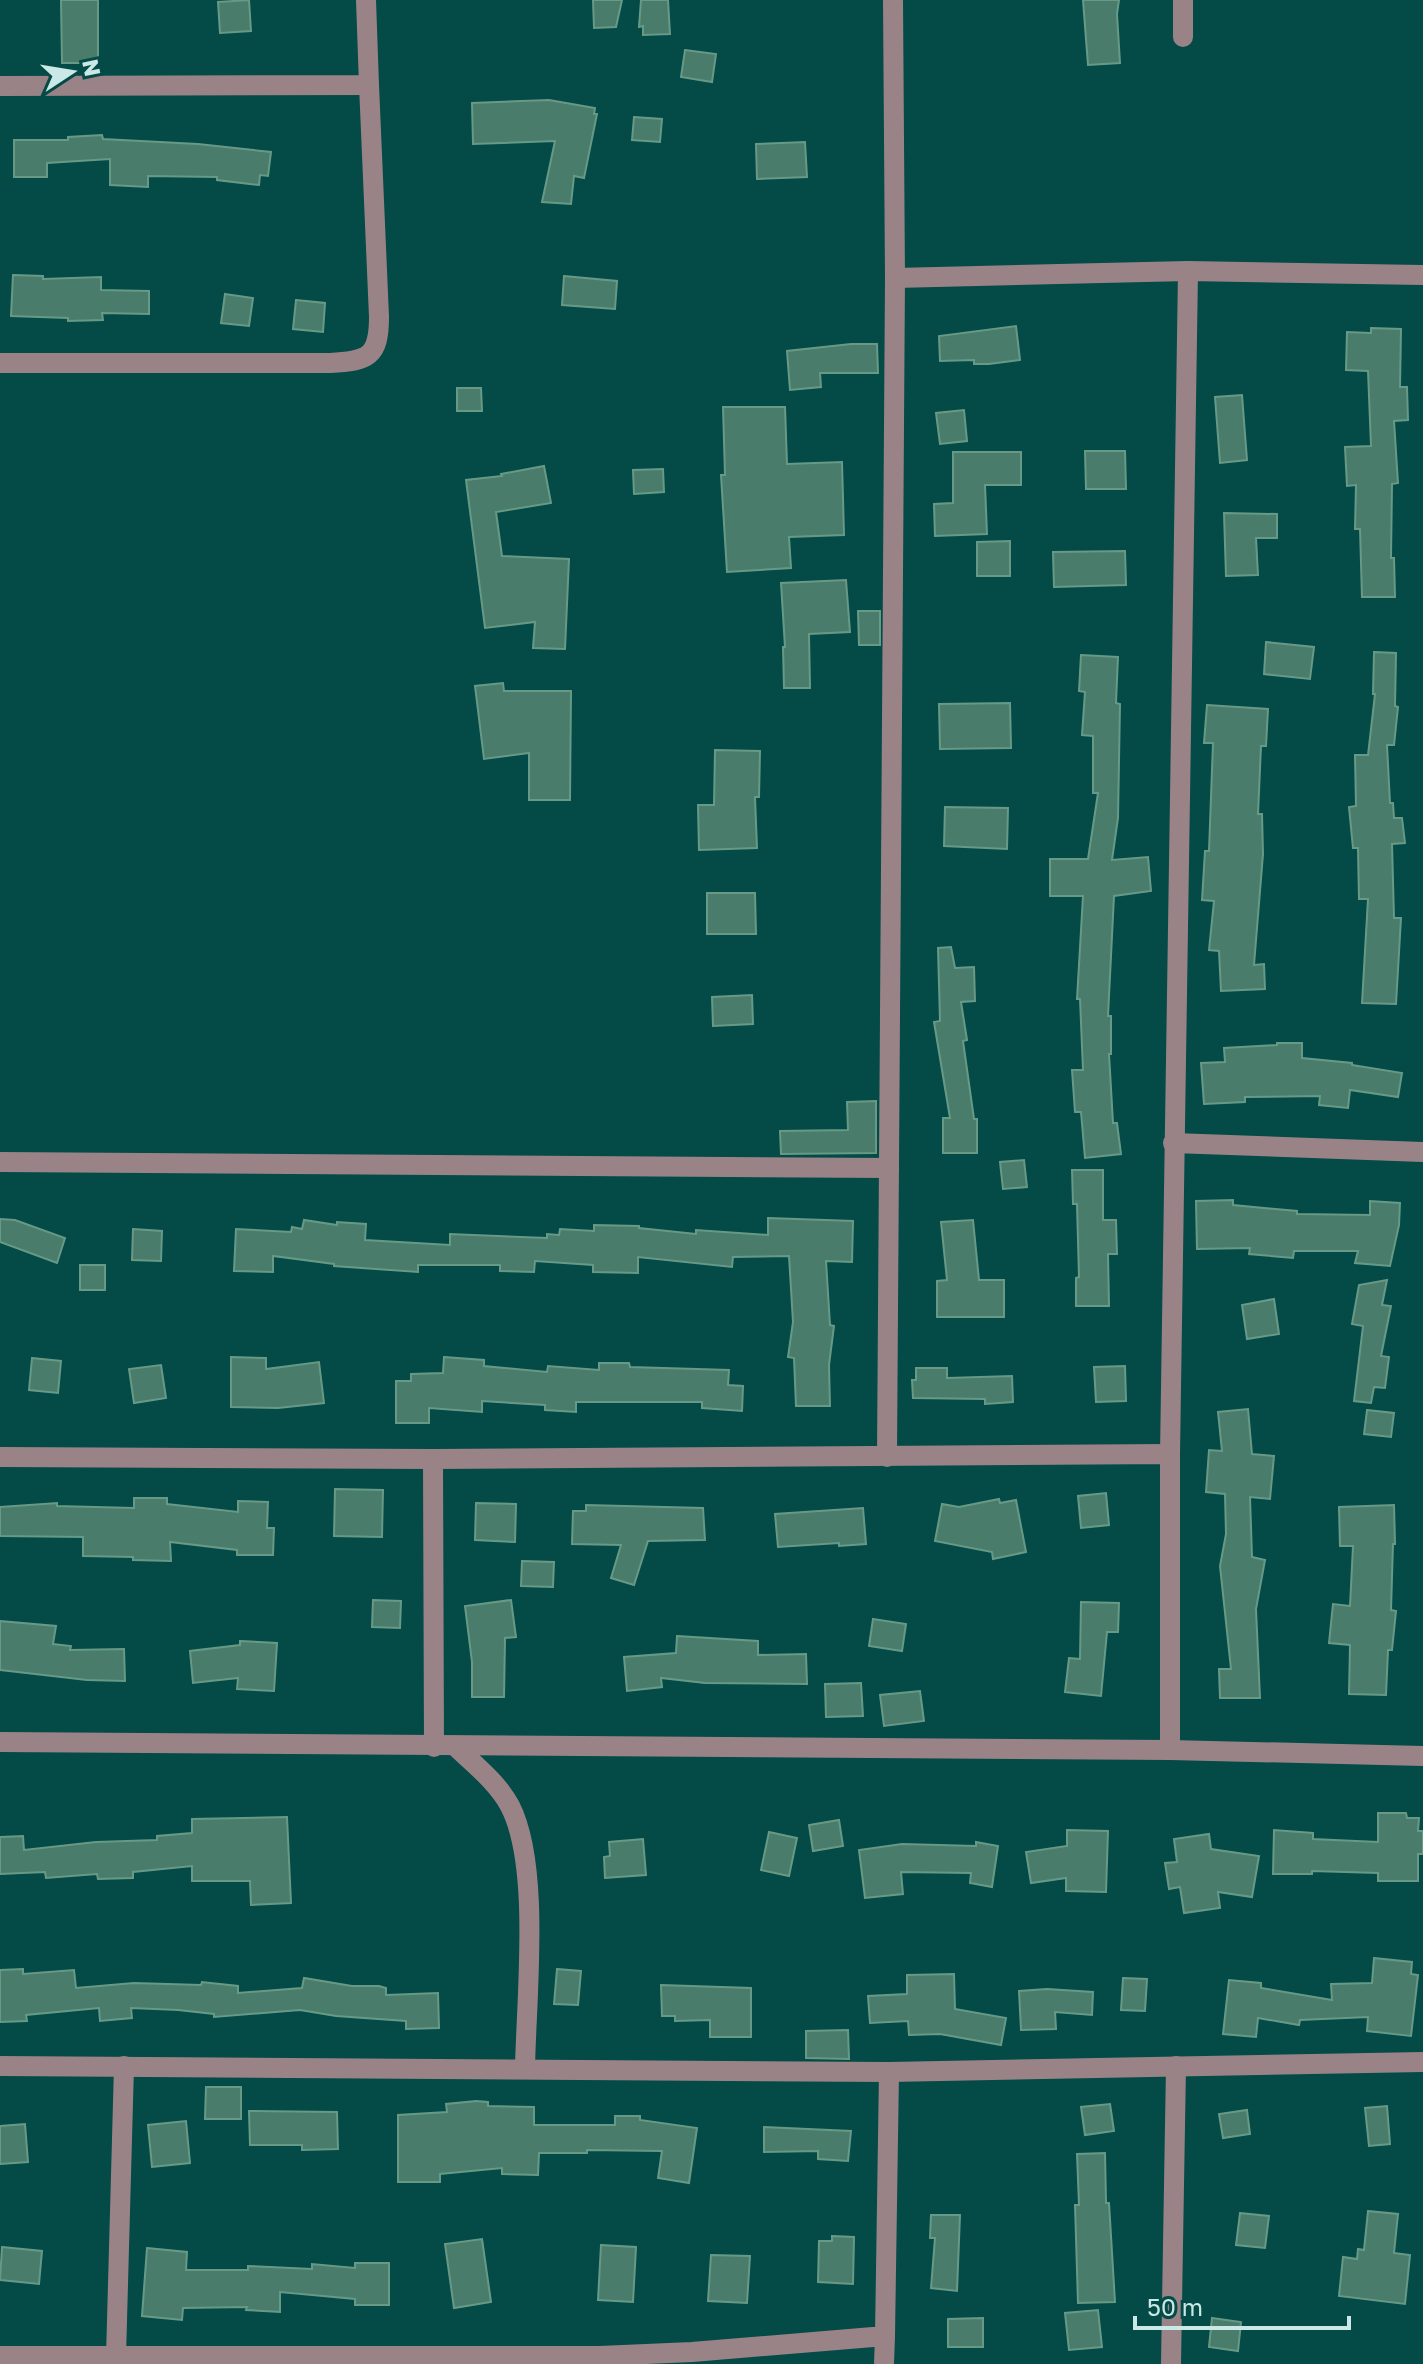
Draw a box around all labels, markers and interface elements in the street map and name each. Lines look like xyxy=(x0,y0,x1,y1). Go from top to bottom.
north arrow xyxy=(32,32,112,112)
text: N xyxy=(77,57,107,79)
scale bar xyxy=(1135,2280,1349,2330)
text: 50 m xyxy=(1147,2292,1203,2321)

